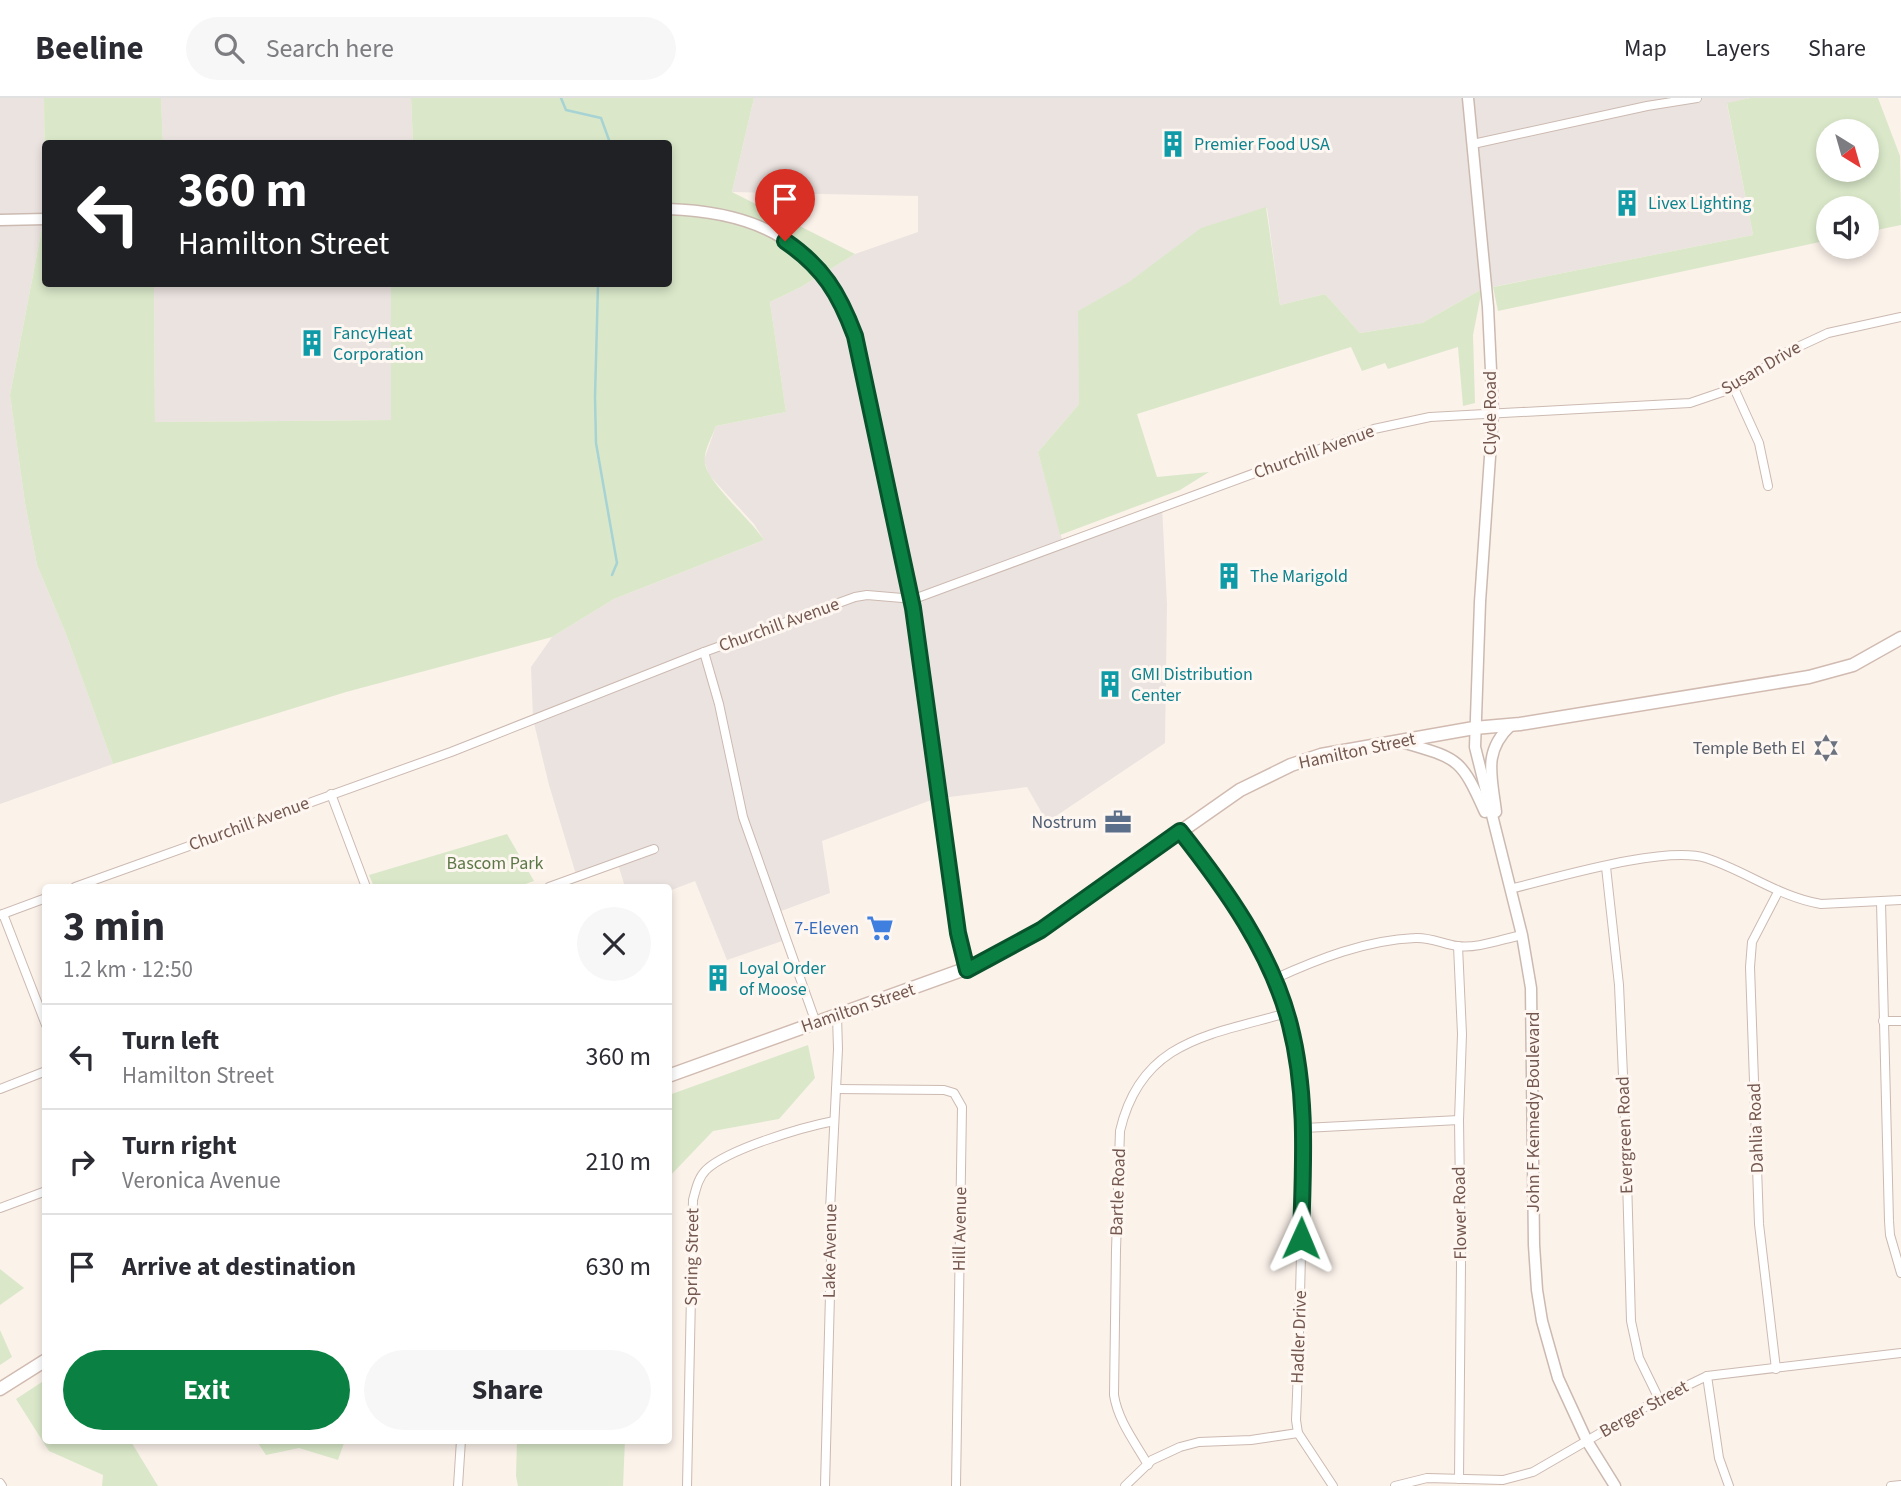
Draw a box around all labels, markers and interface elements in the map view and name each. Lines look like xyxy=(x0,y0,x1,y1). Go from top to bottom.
search box xyxy=(186,17,676,80)
text: Beeline xyxy=(35,25,144,72)
icon: search xyxy=(210,29,248,67)
text: Search here xyxy=(266,30,394,67)
text: Map xyxy=(1624,31,1667,66)
text: Layers xyxy=(1705,31,1770,66)
text: Share xyxy=(1808,31,1866,66)
north arrow xyxy=(1816,119,1880,182)
map controls xyxy=(1816,119,1879,259)
building icon: Premier Food USA xyxy=(1158,129,1188,159)
place label: Premier Food USA xyxy=(1194,132,1330,157)
text: 360 m xyxy=(178,156,307,226)
icon: left xyxy=(63,168,154,259)
pin xyxy=(755,169,815,241)
icon: arrive xyxy=(766,180,804,218)
building icon: Livex Lighting xyxy=(1612,188,1642,218)
place label: Livex Lighting xyxy=(1648,191,1751,216)
button: sound xyxy=(1816,196,1879,259)
text: Hamilton Street xyxy=(178,221,389,267)
place label: FancyHeat Corporation xyxy=(333,321,424,367)
building icon: FancyHeat Corporation xyxy=(297,328,327,358)
street label: Susan Drive xyxy=(1716,335,1806,401)
street label: Clyde Road xyxy=(1478,371,1503,455)
street label: Churchill Avenue xyxy=(1250,419,1378,485)
building icon: The Marigold xyxy=(1214,561,1244,591)
place label: The Marigold xyxy=(1250,564,1348,589)
street label: Churchill Avenue xyxy=(715,592,843,658)
place label: GMI Distribution Center xyxy=(1131,662,1253,708)
building icon: GMI Distribution Center xyxy=(1095,669,1125,699)
street label: Hamilton Street xyxy=(1296,726,1418,776)
synagogue icon: Temple Beth El xyxy=(1811,733,1841,763)
place label: Temple Beth El xyxy=(1693,736,1805,761)
street label: Churchill Avenue xyxy=(185,791,313,857)
office icon: Nostrum xyxy=(1103,807,1133,837)
place label: Nostrum xyxy=(1031,810,1097,835)
park label: Bascom Park xyxy=(447,851,544,876)
text: 3 min xyxy=(63,897,165,957)
button: close xyxy=(577,907,651,981)
supermarket icon: 7-Eleven xyxy=(865,913,895,943)
place label: 7-Eleven xyxy=(794,916,859,941)
text: 1.2 km · 12:50 xyxy=(63,953,193,986)
place label: Loyal Order of Moose xyxy=(739,956,826,1002)
building icon: Loyal Order of Moose xyxy=(703,963,733,993)
street label: Hamilton Street xyxy=(798,977,918,1039)
street label: John F Kennedy Boulevard xyxy=(1521,1012,1546,1212)
text: Turn left xyxy=(122,1022,219,1059)
icon: left xyxy=(63,1038,101,1076)
text: 360 m xyxy=(585,1038,651,1075)
text: Hamilton Street xyxy=(122,1059,274,1092)
street label: Evergreen Road xyxy=(1610,1076,1640,1194)
street label: Dahlia Road xyxy=(1742,1082,1770,1174)
text: Turn right xyxy=(122,1127,237,1164)
icon: right xyxy=(63,1143,101,1181)
text: 210 m xyxy=(585,1143,651,1180)
street label: Bartle Road xyxy=(1104,1148,1132,1236)
text: Veronica Avenue xyxy=(122,1164,281,1197)
street label: Flower Road xyxy=(1447,1166,1473,1260)
street label: Hill Avenue xyxy=(947,1187,973,1271)
position arrow xyxy=(1264,1201,1338,1275)
street label: Lake Avenue xyxy=(817,1204,843,1298)
street label: Spring Street xyxy=(679,1208,705,1306)
icon: arrive xyxy=(63,1248,101,1286)
text: Arrive at destination xyxy=(122,1248,356,1285)
text: 630 m xyxy=(585,1248,651,1285)
street label: Hadler Drive xyxy=(1285,1290,1313,1384)
button: Exit xyxy=(63,1350,350,1430)
button: Share xyxy=(364,1350,651,1430)
street label: Berger Street xyxy=(1595,1374,1693,1444)

